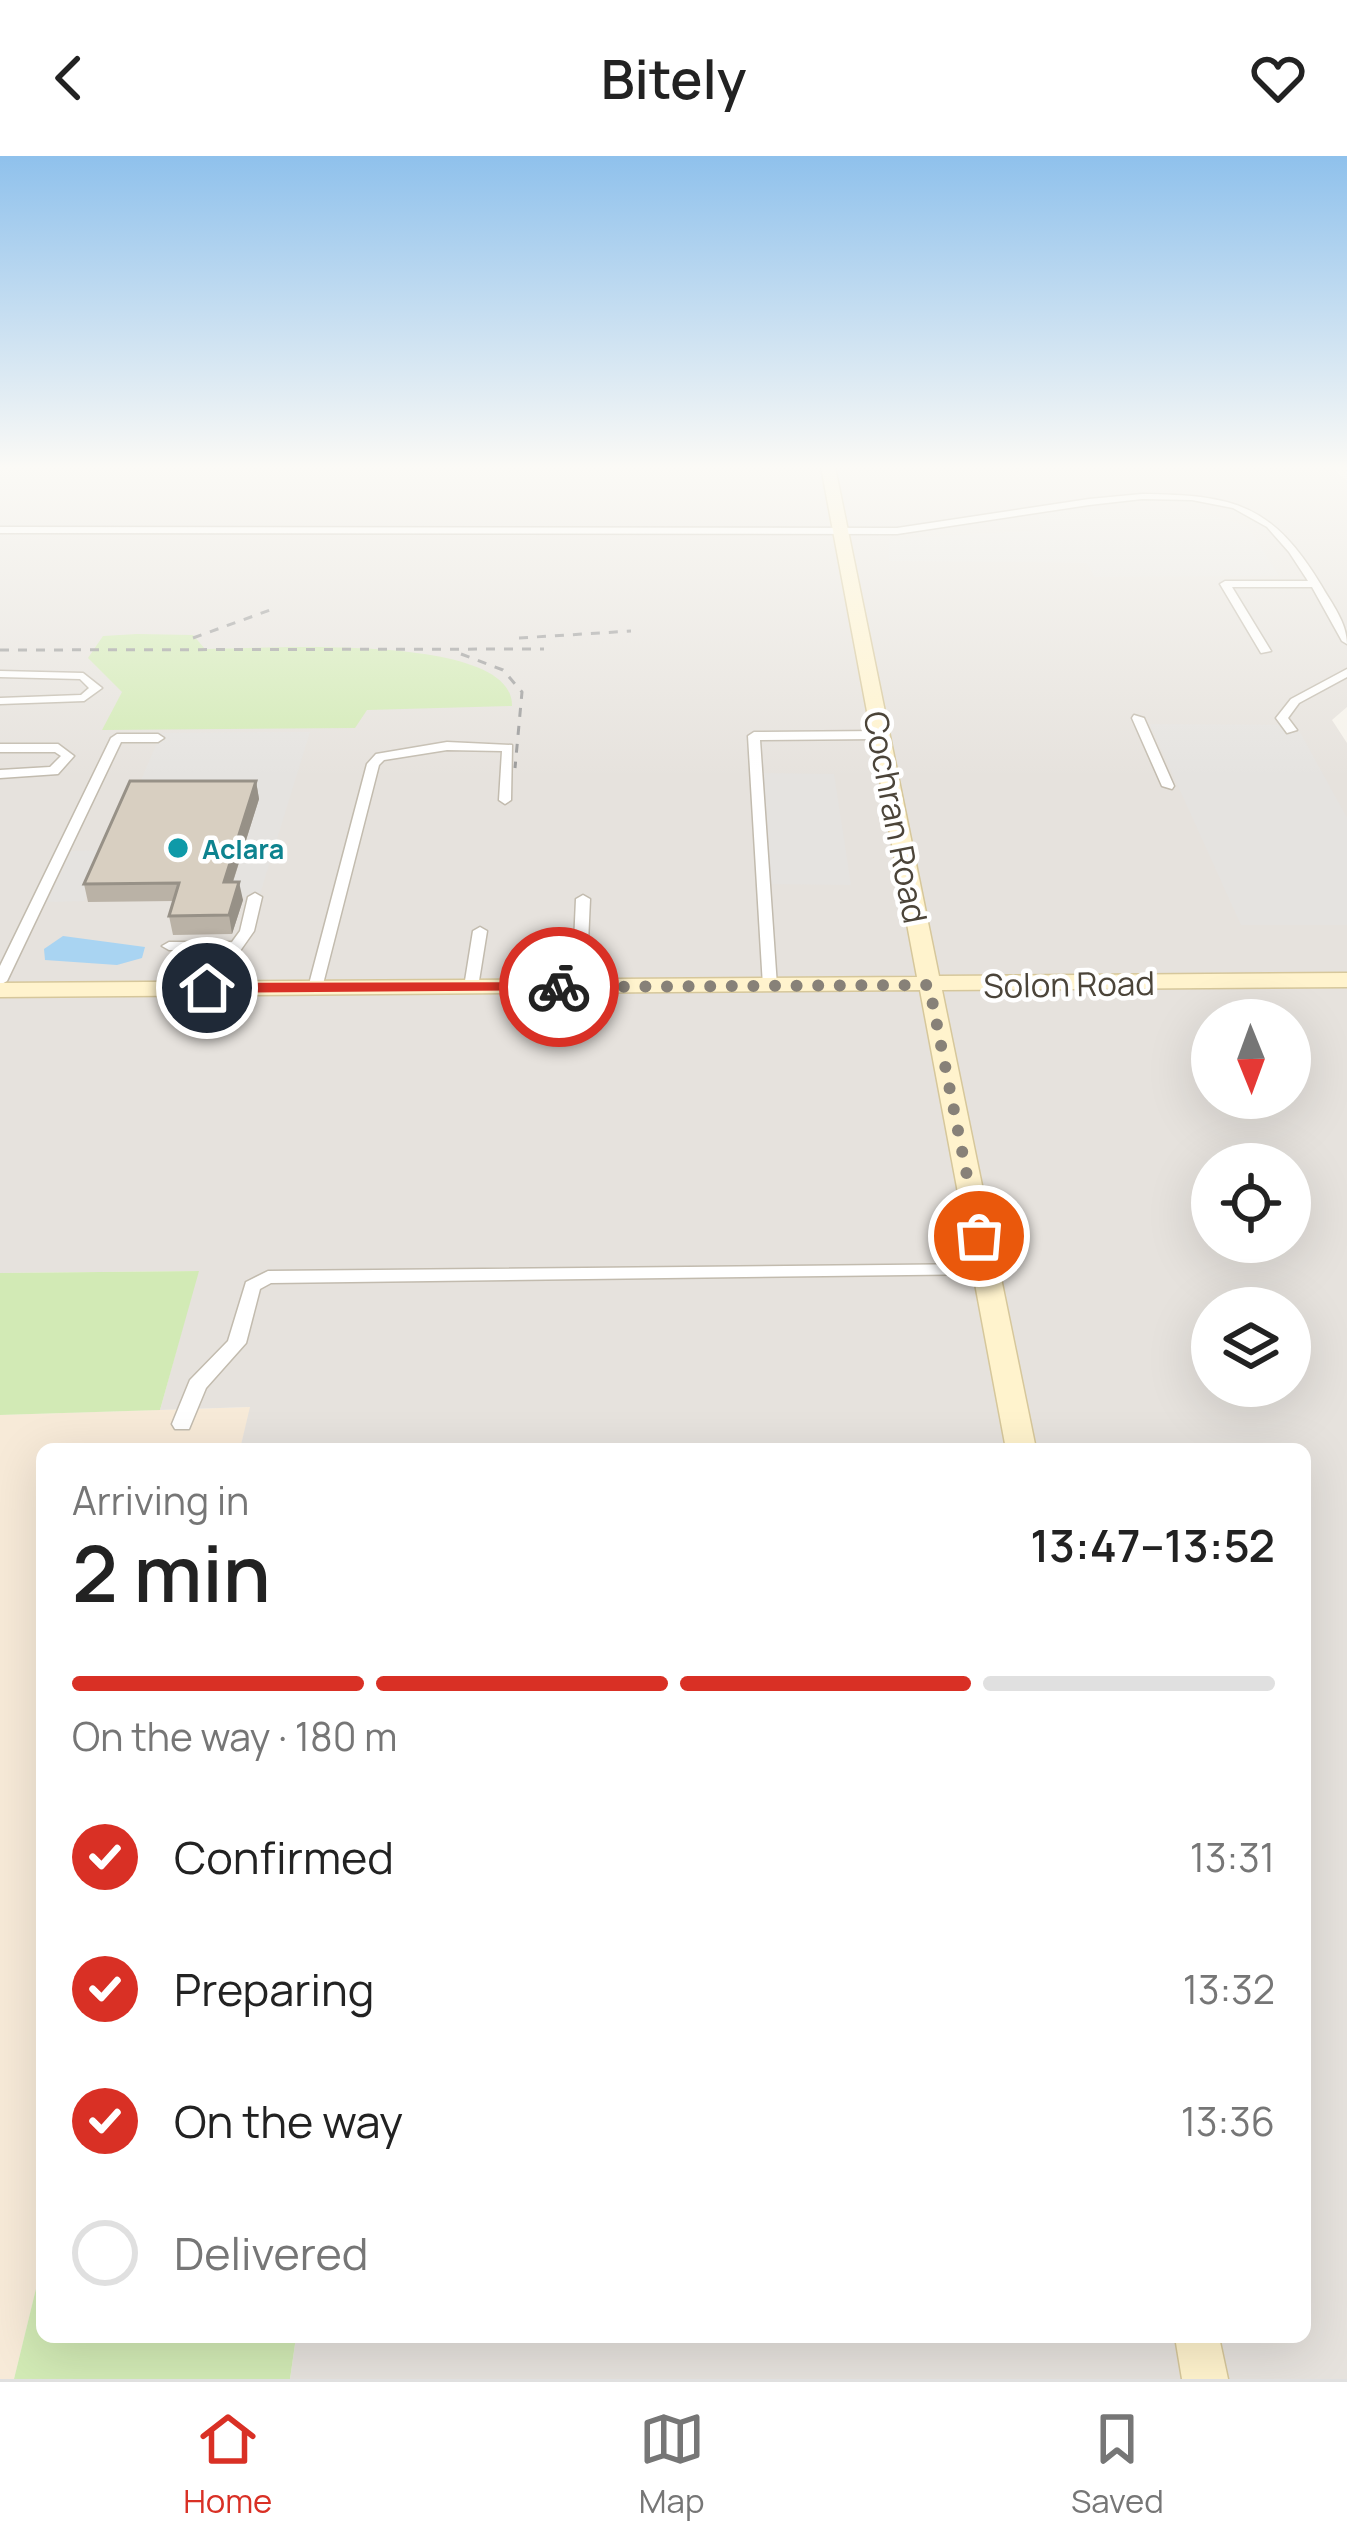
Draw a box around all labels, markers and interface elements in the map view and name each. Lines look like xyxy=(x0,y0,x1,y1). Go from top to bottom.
text: Bitely xyxy=(601,41,746,115)
icon: back xyxy=(36,45,102,111)
icon: heart xyxy=(1245,45,1311,111)
street label: Cochran Road xyxy=(853,707,939,927)
place label: Aclara xyxy=(202,830,284,867)
marker: Aclara xyxy=(165,835,191,861)
courier xyxy=(499,927,619,1047)
pin xyxy=(156,937,258,1039)
icon: bike xyxy=(526,954,592,1020)
icon: home xyxy=(174,955,240,1021)
street label: Solon Road xyxy=(983,960,1155,1008)
north arrow xyxy=(1191,999,1311,1119)
map controls xyxy=(1191,999,1311,1407)
button: locate xyxy=(1191,1143,1311,1263)
pin xyxy=(928,1185,1030,1287)
icon: bag xyxy=(946,1203,1012,1269)
button: layers xyxy=(1191,1287,1311,1407)
text: Arriving in xyxy=(72,1473,249,1527)
text: 13:47–13:52 xyxy=(1030,1514,1275,1576)
text: 2 min xyxy=(72,1519,271,1625)
text: On the way · 180 m xyxy=(72,1709,397,1763)
icon: check xyxy=(72,1824,138,1890)
text: Confirmed xyxy=(174,1826,394,1888)
text: 13:31 xyxy=(1190,1830,1275,1884)
icon: check xyxy=(72,1956,138,2022)
text: Preparing xyxy=(174,1958,374,2020)
text: 13:32 xyxy=(1183,1962,1275,2016)
icon: check xyxy=(72,2088,138,2154)
text: On the way xyxy=(174,2090,403,2152)
text: 13:36 xyxy=(1181,2094,1275,2148)
text: Delivered xyxy=(174,2222,369,2284)
tab: Home xyxy=(183,2406,272,2523)
tab: Map xyxy=(639,2406,705,2523)
tab: Saved xyxy=(1071,2406,1164,2523)

